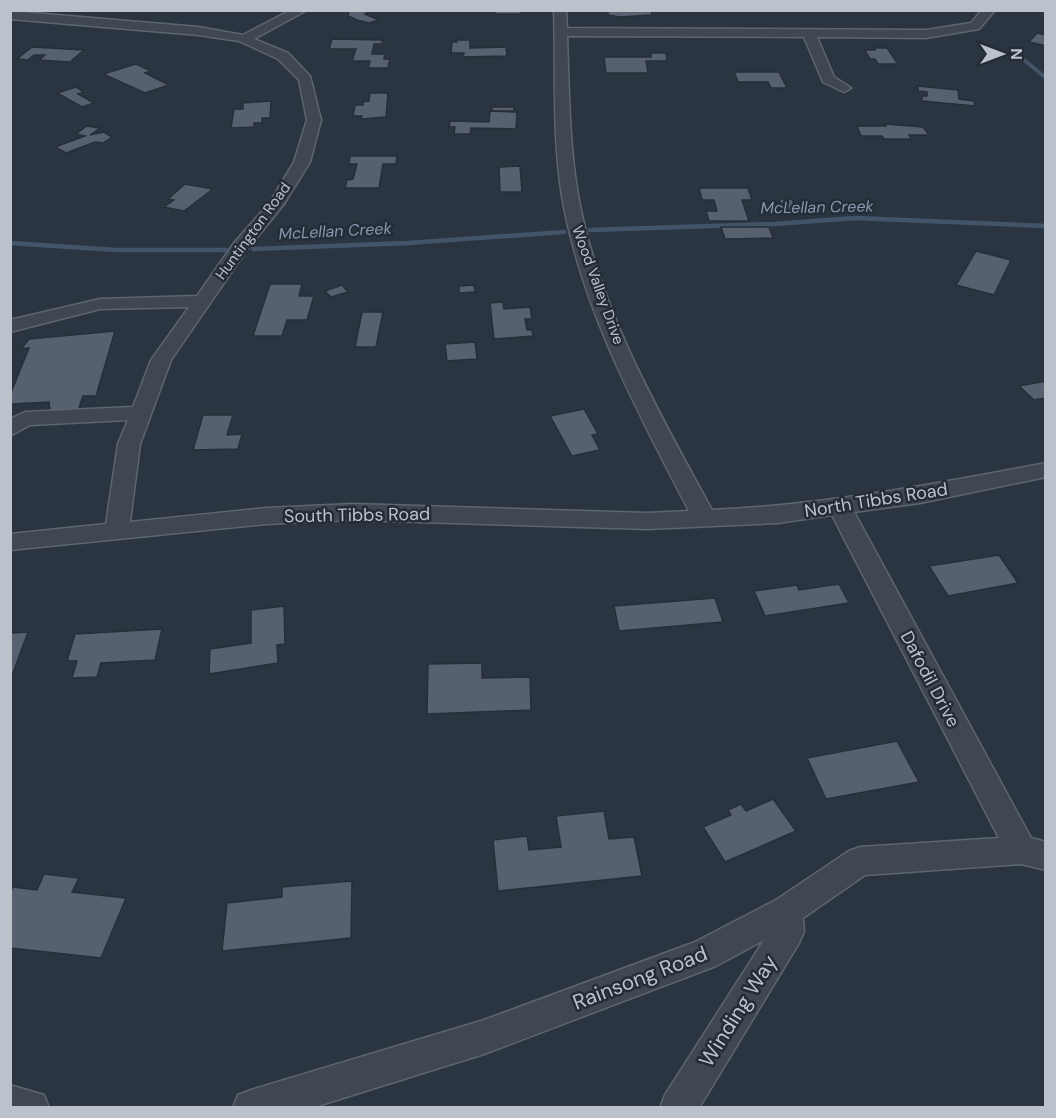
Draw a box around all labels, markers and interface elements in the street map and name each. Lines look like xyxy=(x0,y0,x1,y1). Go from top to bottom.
north arrow xyxy=(972,24,1032,84)
text: N xyxy=(1006,48,1027,60)
street label: Huntington Road xyxy=(211,178,295,284)
water label: McLellan Creek xyxy=(760,195,875,218)
water label: McLellan Creek xyxy=(278,218,393,244)
street label: Wood Valley Drive xyxy=(567,223,629,347)
street label: North Tibbs Road xyxy=(803,477,949,523)
street label: South Tibbs Road xyxy=(284,502,430,528)
street label: Dafodil Drive xyxy=(895,627,965,731)
street label: Rainsong Road xyxy=(569,939,711,1017)
street label: Winding Way xyxy=(692,949,784,1072)

